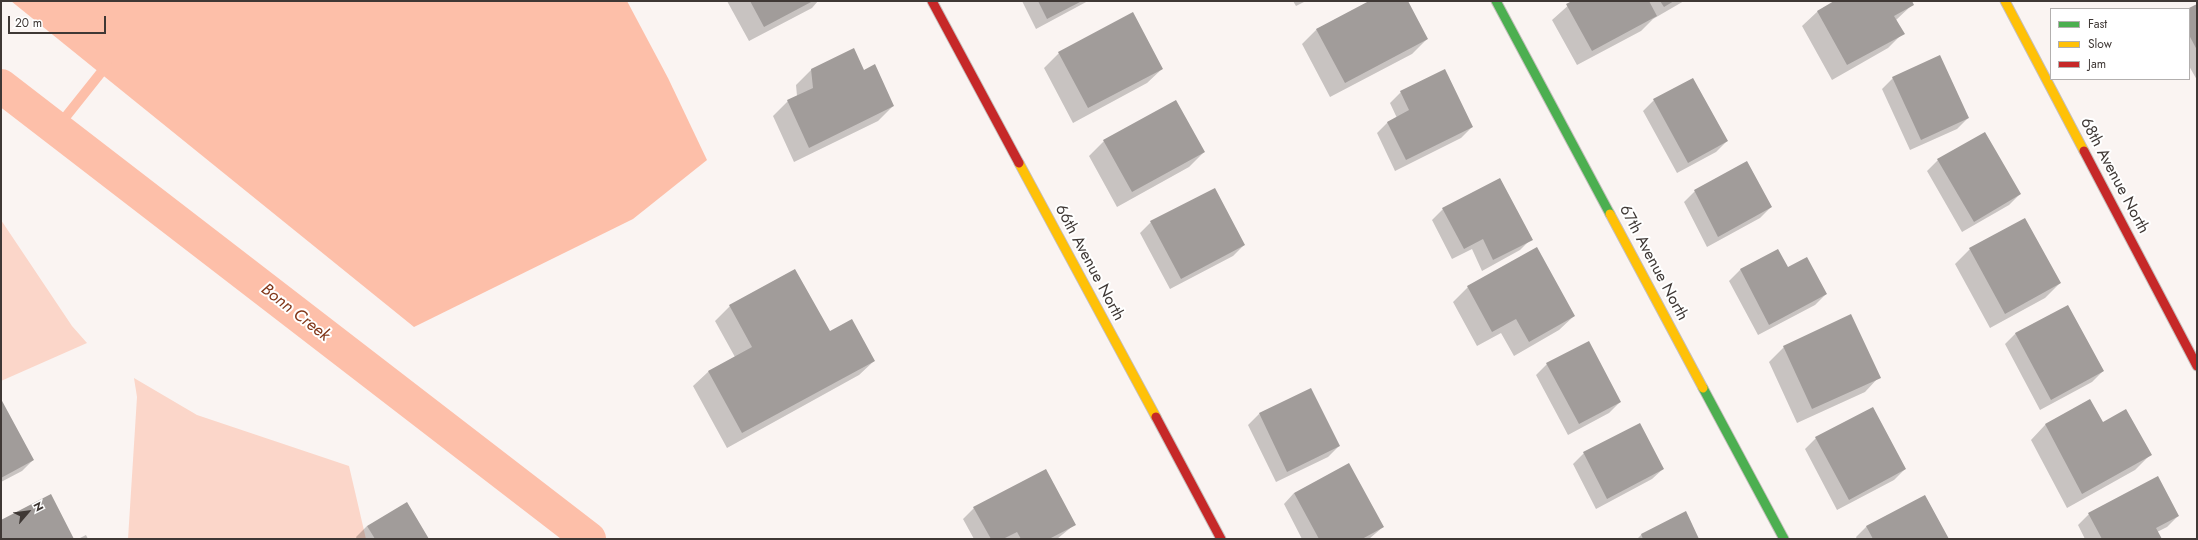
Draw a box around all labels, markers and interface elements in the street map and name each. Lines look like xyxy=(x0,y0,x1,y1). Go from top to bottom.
scale bar xyxy=(10,8,108,34)
legend xyxy=(2050,8,2190,80)
text: 20 m xyxy=(15,14,42,32)
text: Fast xyxy=(2088,15,2107,33)
text: Slow xyxy=(2088,35,2112,53)
text: Jam xyxy=(2088,55,2106,73)
street label: 68th Avenue North xyxy=(2075,115,2153,237)
street label: 66th Avenue North xyxy=(1050,202,1128,324)
street label: 67th Avenue North xyxy=(1614,202,1692,324)
water label: Bonn Creek xyxy=(257,280,333,346)
north arrow xyxy=(8,492,48,532)
text: N xyxy=(29,499,48,514)

